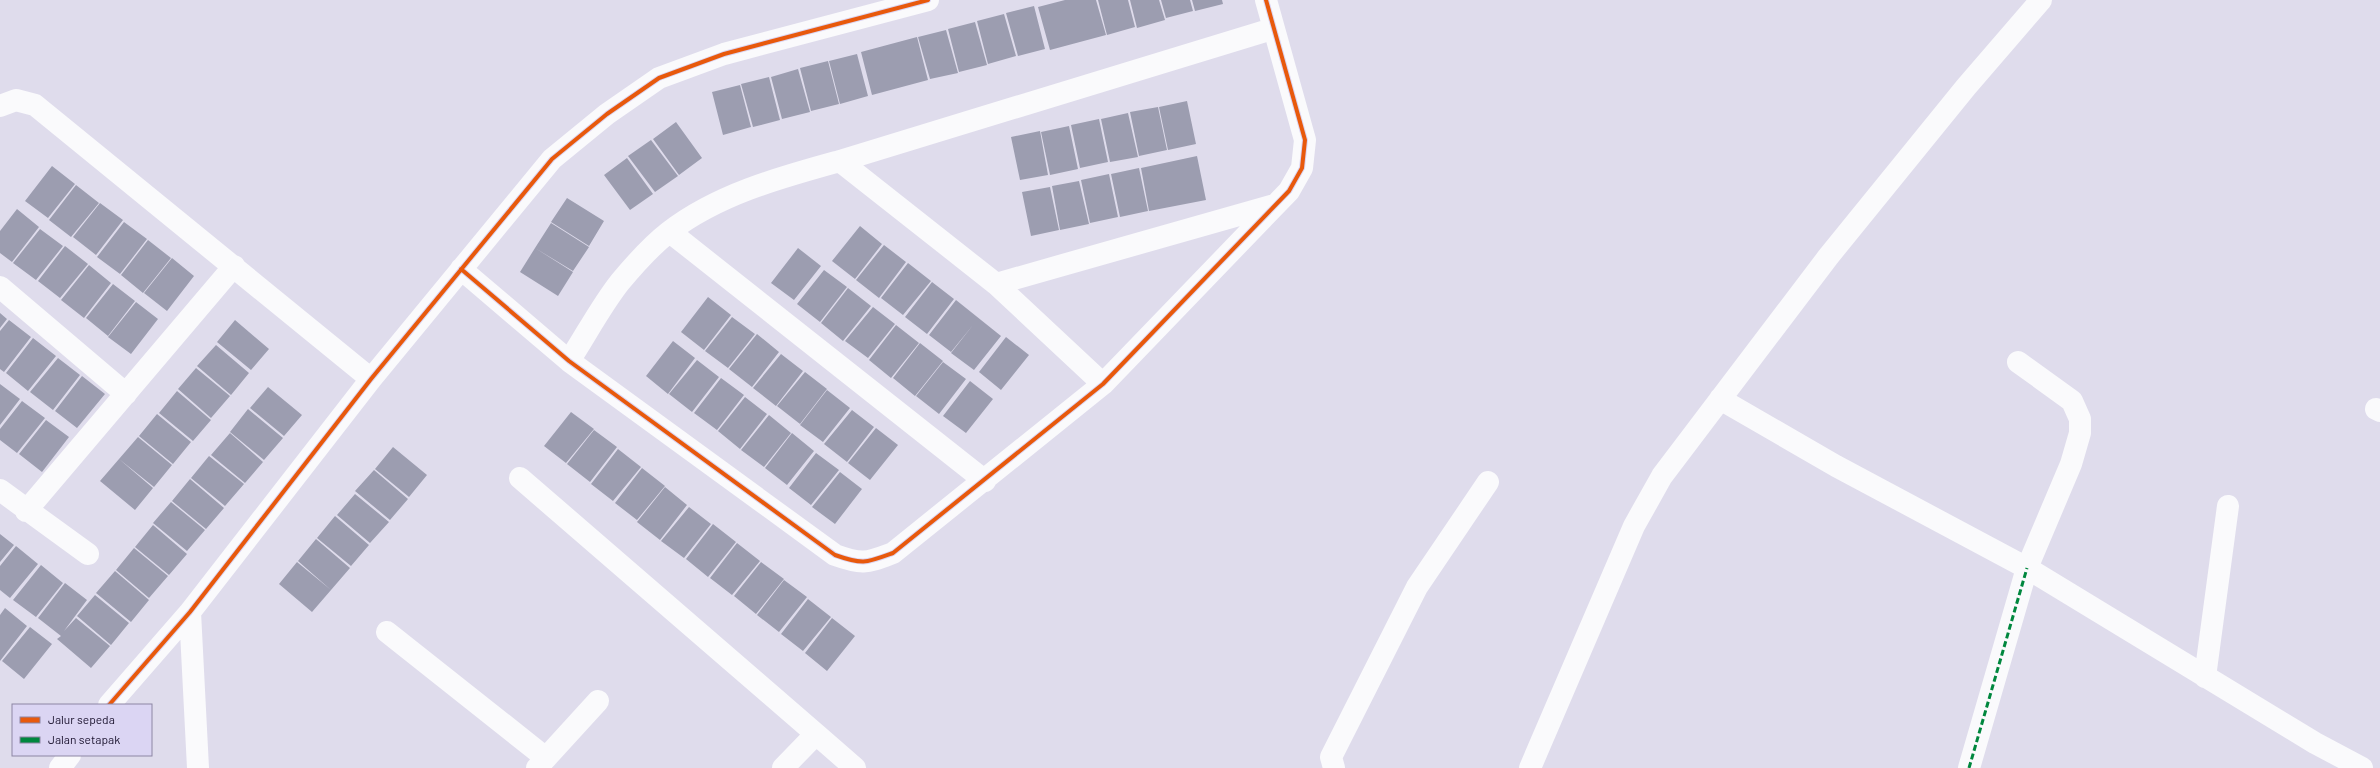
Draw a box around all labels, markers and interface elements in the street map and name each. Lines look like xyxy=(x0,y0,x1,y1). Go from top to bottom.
legend xyxy=(12,704,152,756)
text: Jalur sepeda xyxy=(48,712,115,726)
text: Jalan setapak xyxy=(48,732,120,746)

